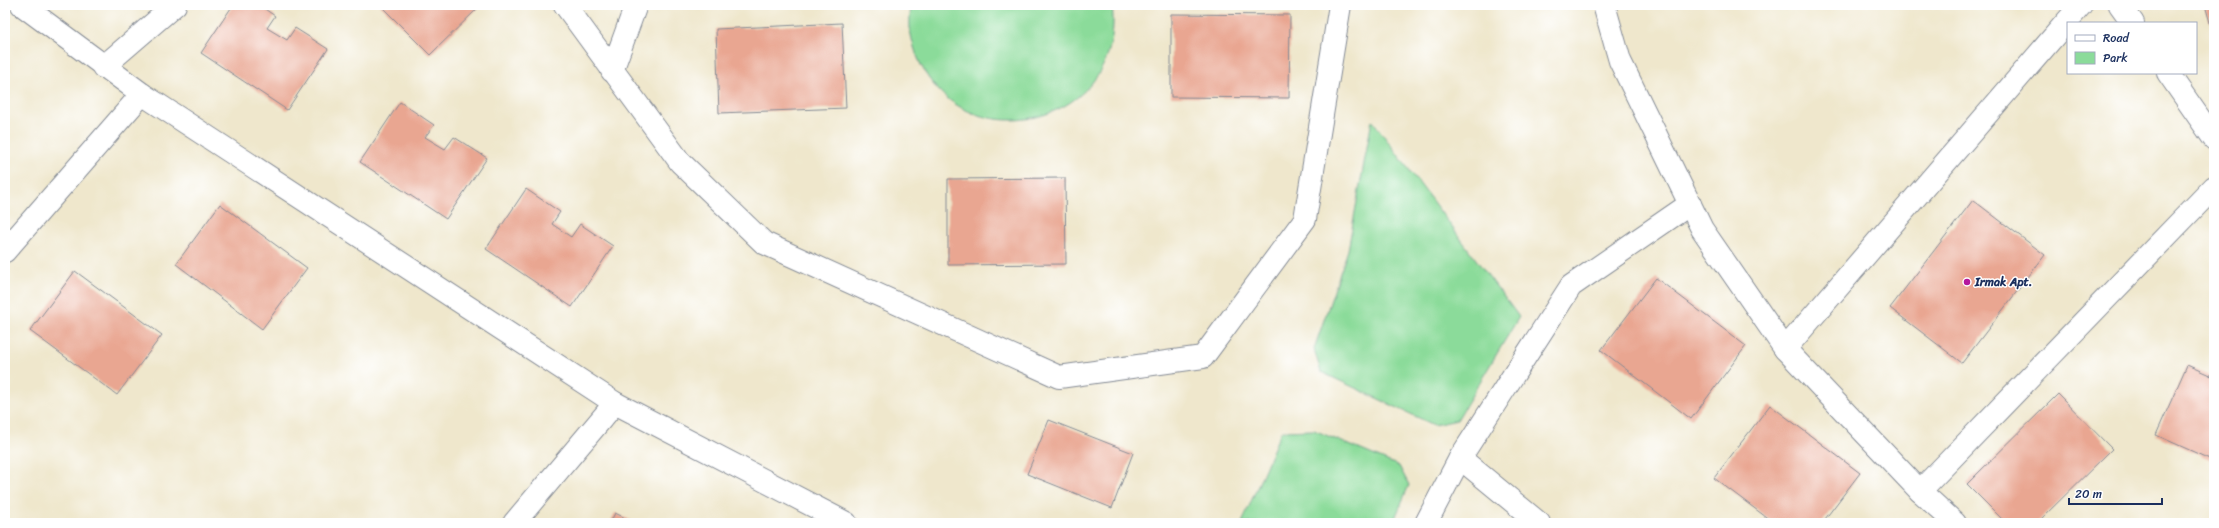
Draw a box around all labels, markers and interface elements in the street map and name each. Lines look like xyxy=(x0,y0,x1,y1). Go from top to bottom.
legend xyxy=(2067,22,2197,74)
text: Road xyxy=(2103,27,2130,49)
text: Park xyxy=(2103,47,2128,69)
place label: Irmak Apt. xyxy=(1974,271,2032,293)
marker: Irmak Apt. xyxy=(1962,277,1972,287)
scale bar xyxy=(2069,480,2162,506)
text: 20 m xyxy=(2075,483,2102,505)

